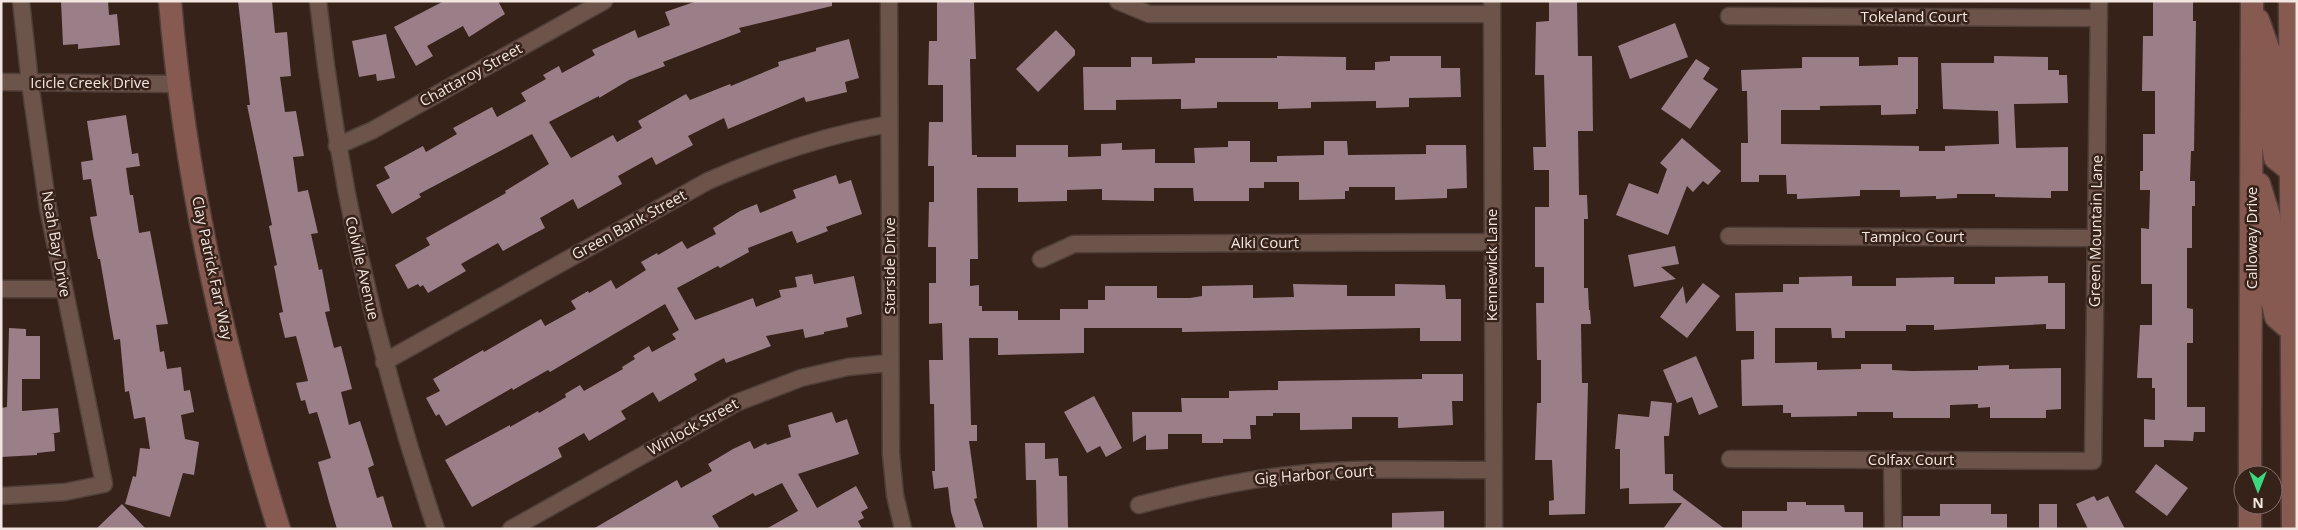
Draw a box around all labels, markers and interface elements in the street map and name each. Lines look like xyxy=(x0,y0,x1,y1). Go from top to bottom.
street label: Tokeland Court xyxy=(1860,6,1968,26)
street label: Chattaroy Street xyxy=(416,38,525,111)
street label: Icicle Creek Drive xyxy=(30,72,150,92)
street label: Green Mountain Lane xyxy=(2084,155,2106,307)
street label: Green Bank Street xyxy=(568,184,689,264)
street label: Calloway Drive xyxy=(2241,187,2261,289)
street label: Neah Bay Drive xyxy=(38,189,76,298)
street label: Clay Patrick Farr Way xyxy=(188,194,238,342)
street label: Kennewick Lane xyxy=(1481,209,1501,321)
street label: Colville Avenue xyxy=(341,214,385,321)
street label: Starside Drive xyxy=(879,217,899,315)
street label: Tampico Court xyxy=(1862,226,1964,246)
street label: Alki Court xyxy=(1231,232,1299,252)
street label: Winlock Street xyxy=(644,393,741,459)
street label: Colfax Court xyxy=(1868,449,1954,469)
street label: Gig Harbor Court xyxy=(1254,460,1374,488)
north arrow xyxy=(2233,465,2283,515)
text: N xyxy=(2252,494,2264,513)

